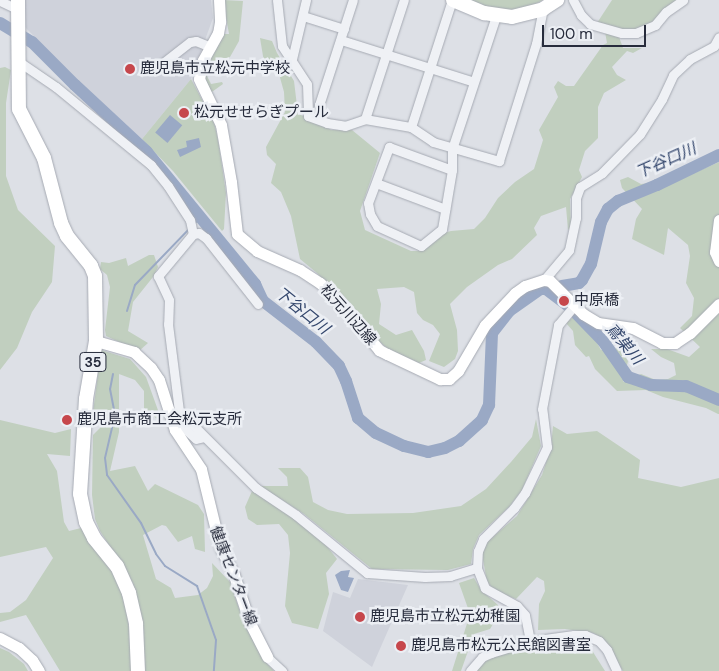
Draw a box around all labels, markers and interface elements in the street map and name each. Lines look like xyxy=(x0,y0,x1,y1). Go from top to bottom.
scale bar xyxy=(544,15,648,47)
text: 100 m xyxy=(550,24,593,44)
place label: 鹿児島市立松元中学校 xyxy=(140,60,290,78)
marker: 鹿児島市立松元中学校 xyxy=(124,63,136,75)
place label: 松元せせらぎプール xyxy=(194,104,329,122)
marker: 松元せせらぎプール xyxy=(178,107,190,119)
water label: 下谷口川 xyxy=(633,139,699,183)
street label: 松元川辺線 xyxy=(316,281,380,349)
water label: 下谷口川 xyxy=(271,283,333,339)
place label: 中原橋 xyxy=(574,292,619,310)
marker: 中原橋 xyxy=(558,295,570,307)
water label: 鳶巣川 xyxy=(601,319,647,369)
road number: 35 xyxy=(79,351,107,374)
place label: 鹿児島市商工会松元支所 xyxy=(77,411,242,429)
marker: 鹿児島市商工会松元支所 xyxy=(61,414,73,426)
street label: 健康センター線 xyxy=(206,524,260,628)
place label: 鹿児島市立松元幼稚園 xyxy=(370,608,520,626)
marker: 鹿児島市立松元幼稚園 xyxy=(354,611,366,623)
place label: 鹿児島市松元公民館図書室 xyxy=(411,637,591,655)
marker: 鹿児島市松元公民館図書室 xyxy=(395,640,407,652)

